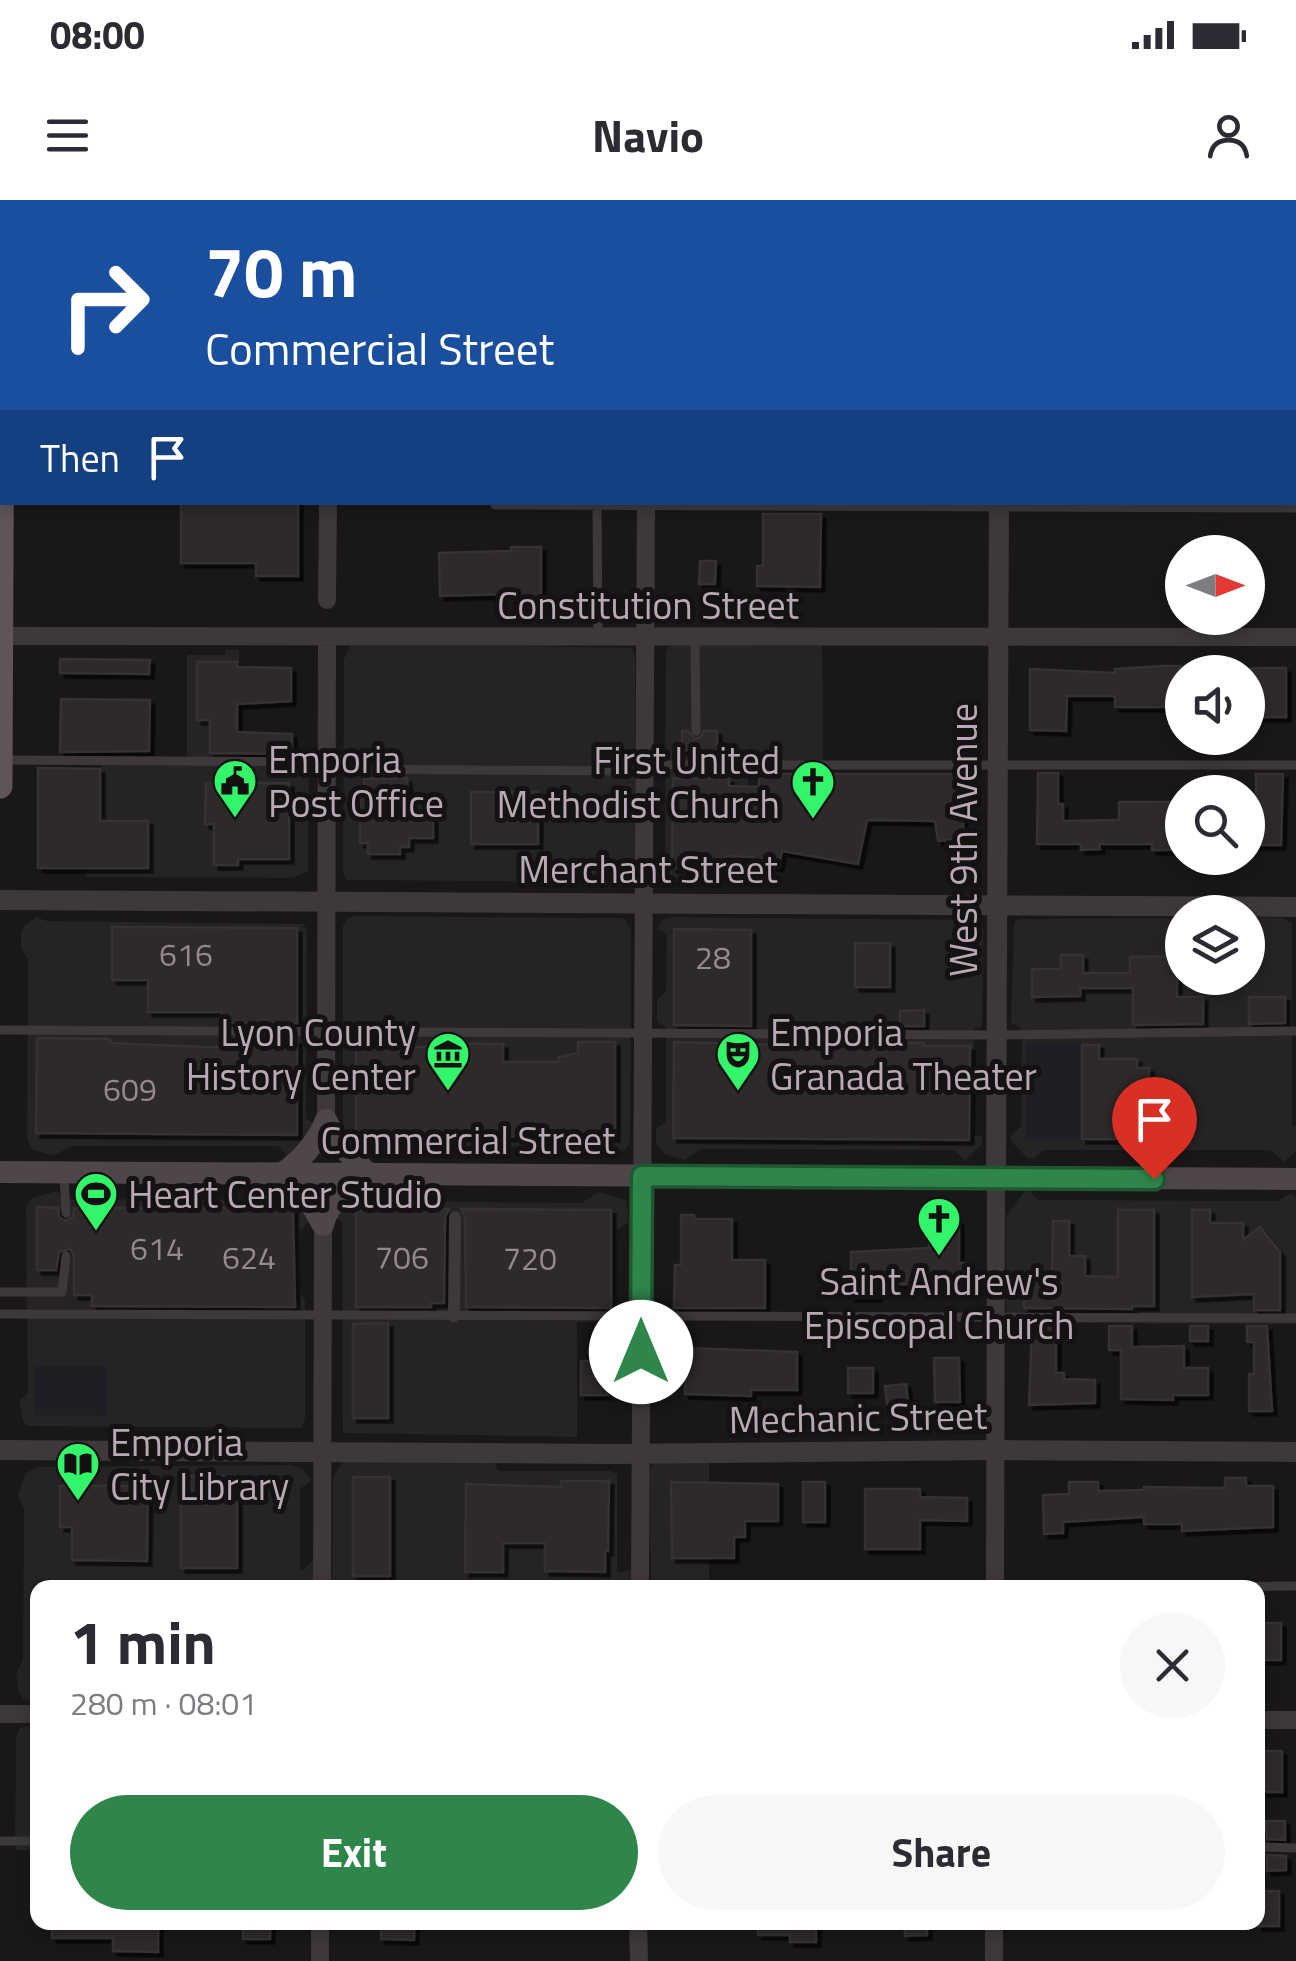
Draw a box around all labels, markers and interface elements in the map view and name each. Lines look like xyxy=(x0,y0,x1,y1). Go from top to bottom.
text: 08:00 xyxy=(50,6,145,64)
text: Navio xyxy=(592,101,704,169)
icon: menu xyxy=(40,108,95,163)
icon: person xyxy=(1201,108,1256,163)
text: 70 m xyxy=(205,218,358,324)
icon: right xyxy=(40,240,170,370)
text: Commercial Street xyxy=(205,314,554,382)
text: Then xyxy=(40,429,120,487)
icon: arrive xyxy=(140,430,195,485)
north arrow xyxy=(1165,535,1265,635)
map controls xyxy=(1165,535,1265,995)
street label: Constitution Street xyxy=(497,576,799,634)
button: sound xyxy=(1165,655,1265,755)
street label: West 9th Avenue xyxy=(934,703,992,977)
place label: Emporia Post Office xyxy=(268,730,444,832)
place label: First United Methodist Church xyxy=(497,731,780,833)
public building icon: Emporia Post Office xyxy=(212,758,258,819)
church icon: First United Methodist Church xyxy=(790,759,836,820)
button: search xyxy=(1165,775,1265,875)
street label: Merchant Street xyxy=(518,840,778,898)
button: layers xyxy=(1165,895,1265,995)
house number: 616 xyxy=(159,930,213,978)
house number: 28 xyxy=(695,933,731,981)
place label: Lyon County History Center xyxy=(186,1003,416,1105)
place label: Emporia Granada Theater xyxy=(770,1003,1037,1105)
museum icon: Lyon County History Center xyxy=(425,1031,471,1092)
theatre icon: Emporia Granada Theater xyxy=(715,1031,761,1092)
house number: 609 xyxy=(103,1065,157,1113)
pin xyxy=(1112,1077,1197,1180)
icon: arrive xyxy=(1127,1092,1182,1147)
street label: Commercial Street xyxy=(321,1111,615,1169)
place label: Heart Center Studio xyxy=(128,1165,443,1223)
sports icon: Heart Center Studio xyxy=(73,1171,119,1232)
church icon: Saint Andrew's Episcopal Church xyxy=(916,1196,962,1257)
house number: 614 xyxy=(130,1224,184,1272)
house number: 624 xyxy=(222,1233,276,1281)
house number: 706 xyxy=(375,1233,429,1281)
house number: 720 xyxy=(503,1234,557,1282)
place label: Saint Andrew's Episcopal Church xyxy=(804,1252,1074,1354)
position arrow xyxy=(589,1300,693,1404)
street label: Mechanic Street xyxy=(728,1386,988,1448)
place label: Emporia City Library xyxy=(110,1413,289,1515)
library icon: Emporia City Library xyxy=(55,1441,101,1502)
text: 1 min xyxy=(70,1596,216,1687)
button: close xyxy=(1120,1613,1225,1718)
text: 280 m · 08:01 xyxy=(70,1679,257,1727)
button: Exit xyxy=(70,1795,638,1910)
button: Share xyxy=(658,1795,1225,1910)

